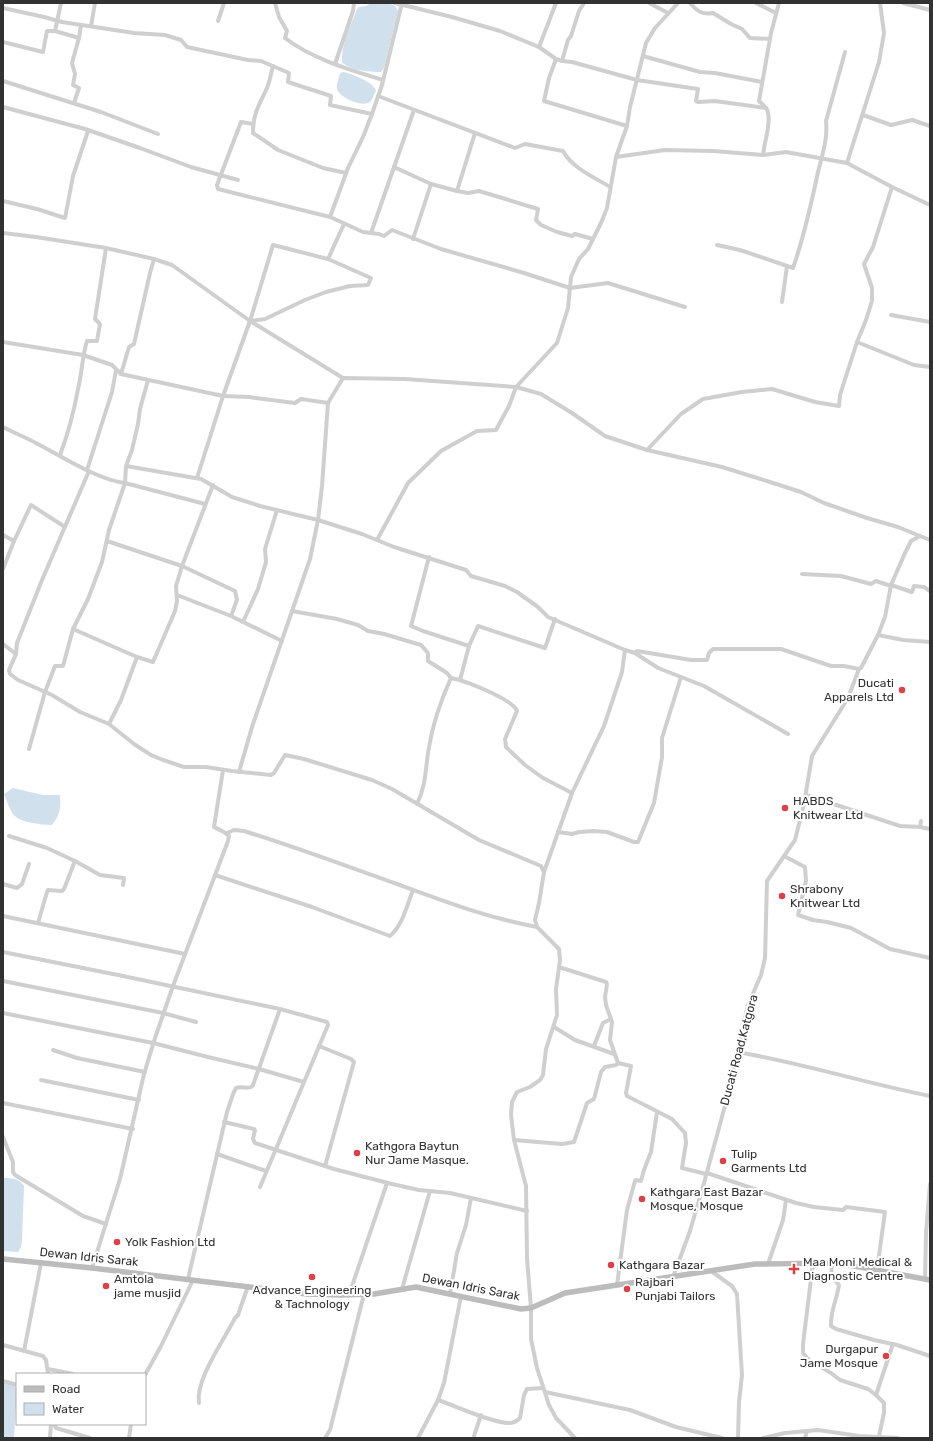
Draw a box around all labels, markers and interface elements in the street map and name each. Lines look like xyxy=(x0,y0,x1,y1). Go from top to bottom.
place label: Ducati Apparels Ltd xyxy=(824,676,894,704)
marker: Ducati Apparels Ltd xyxy=(897,685,907,695)
place label: HABDS Knitwear Ltd xyxy=(793,794,863,822)
marker: HABDS Knitwear Ltd xyxy=(780,803,790,813)
place label: Shrabony Knitwear Ltd xyxy=(790,882,860,910)
marker: Shrabony Knitwear Ltd xyxy=(777,891,787,901)
street label: Ducati Road,Katgora xyxy=(717,993,761,1107)
place label: Kathgora Baytun Nur Jame Masque. xyxy=(365,1139,469,1167)
place label: Tulip Garments Ltd xyxy=(731,1147,807,1175)
marker: Kathgora Baytun Nur Jame Masque. xyxy=(352,1148,362,1158)
marker: Tulip Garments Ltd xyxy=(718,1156,728,1166)
place label: Kathgara East Bazar Mosque, Mosque xyxy=(650,1185,764,1213)
marker: Kathgara East Bazar Mosque, Mosque xyxy=(637,1194,647,1204)
place label: Yolk Fashion Ltd xyxy=(125,1235,215,1249)
marker: Yolk Fashion Ltd xyxy=(112,1237,122,1247)
street label: Dewan Idris Sarak xyxy=(39,1245,140,1269)
place label: Maa Moni Medical & Diagnostic Centre xyxy=(803,1255,913,1283)
place label: Kathgara Bazar xyxy=(619,1258,705,1272)
marker: Kathgara Bazar xyxy=(606,1260,616,1270)
marker: Maa Moni Medical & Diagnostic Centre xyxy=(788,1263,800,1275)
street label: Dewan Idris Sarak xyxy=(421,1271,522,1304)
place label: Amtola jame musjid xyxy=(113,1272,181,1300)
marker: Advance Engineering & Tachnology xyxy=(307,1272,317,1282)
place label: Rajbari Punjabi Tailors xyxy=(635,1275,715,1303)
marker: Amtola jame musjid xyxy=(101,1281,111,1291)
place label: Advance Engineering & Tachnology xyxy=(253,1283,371,1311)
marker: Rajbari Punjabi Tailors xyxy=(622,1284,632,1294)
place label: Durgapur Jame Mosque xyxy=(800,1342,878,1370)
marker: Durgapur Jame Mosque xyxy=(881,1351,891,1361)
legend xyxy=(16,1373,146,1425)
text: Road xyxy=(52,1382,80,1396)
text: Water xyxy=(52,1402,84,1416)

